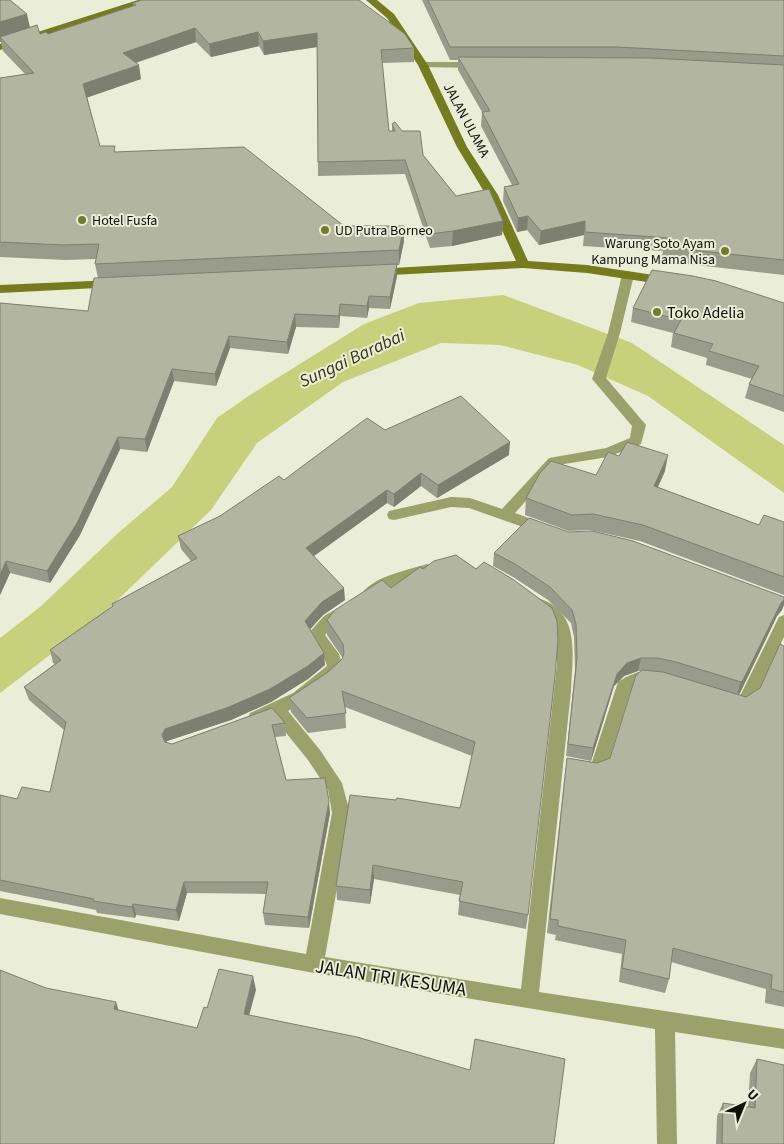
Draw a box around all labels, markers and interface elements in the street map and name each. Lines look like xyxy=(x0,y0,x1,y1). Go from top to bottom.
street label: JALAN ULAMA xyxy=(438,80,494,162)
place label: Hotel Fusfa xyxy=(92,211,157,231)
marker: Hotel Fusfa xyxy=(76,214,88,226)
place label: UD Putra Borneo xyxy=(335,221,433,241)
marker: UD Putra Borneo xyxy=(319,224,331,236)
place label: Warung Soto Ayam Kampung Mama Nisa xyxy=(591,234,715,270)
marker: Warung Soto Ayam Kampung Mama Nisa xyxy=(719,245,731,257)
place label: Toko Adelia xyxy=(667,302,744,324)
marker: Toko Adelia xyxy=(651,306,663,318)
water label: Sungai Barabai xyxy=(295,323,410,394)
street label: JALAN TRI KESUMA xyxy=(313,953,469,1004)
north arrow xyxy=(719,1079,769,1129)
text: U xyxy=(742,1085,763,1106)

